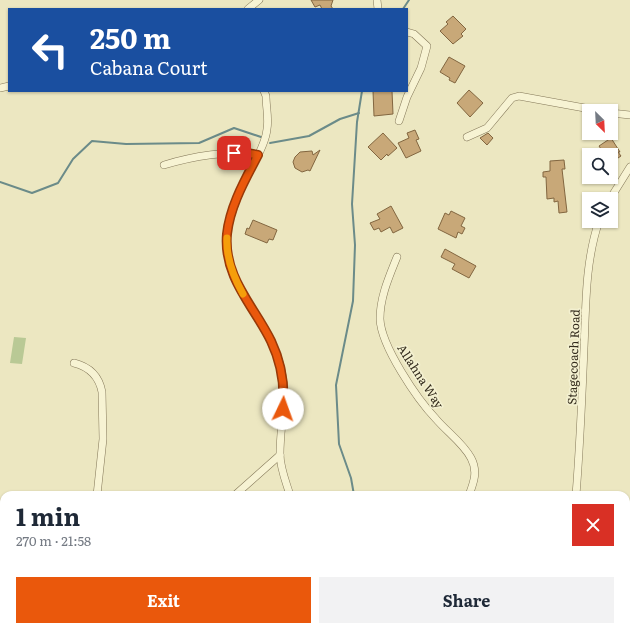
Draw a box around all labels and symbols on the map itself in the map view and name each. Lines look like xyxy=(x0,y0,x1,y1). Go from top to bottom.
north arrow xyxy=(582,104,618,140)
pin xyxy=(217,136,251,170)
street label: Stagecoach Road xyxy=(562,308,584,405)
street label: Allahna Way xyxy=(393,340,449,412)
position arrow xyxy=(262,388,304,430)

